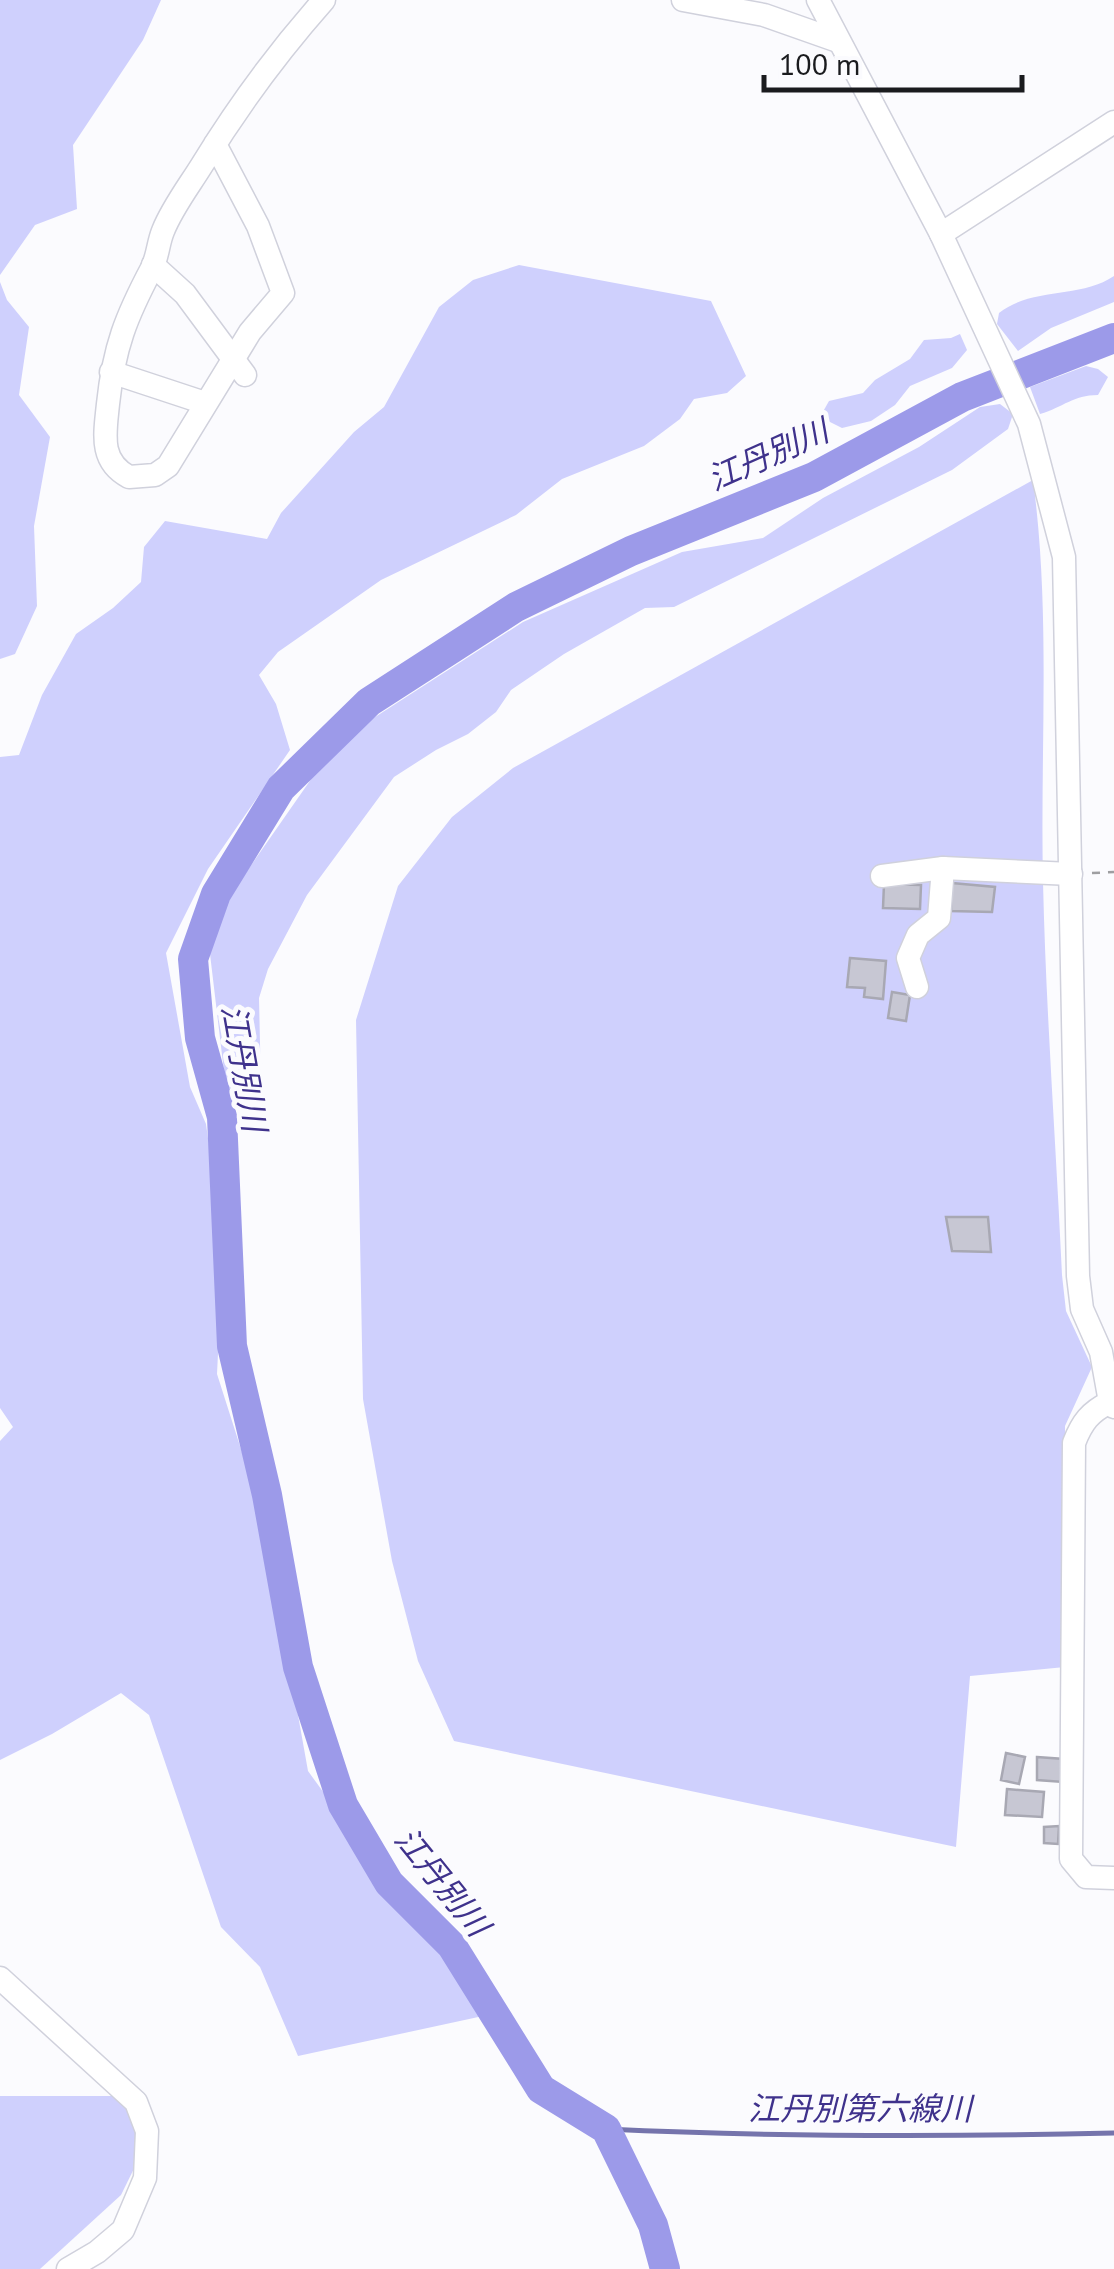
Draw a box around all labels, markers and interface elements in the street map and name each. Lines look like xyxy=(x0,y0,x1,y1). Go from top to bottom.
scale bar xyxy=(764,30,1022,92)
text: 100 m xyxy=(779,44,860,83)
water label: 江丹別川 xyxy=(701,408,837,499)
water label: 江丹別川 xyxy=(213,1001,277,1137)
water label: 江丹別川 xyxy=(386,1818,501,1947)
water label: 江丹別第六線川 xyxy=(748,2087,975,2129)

